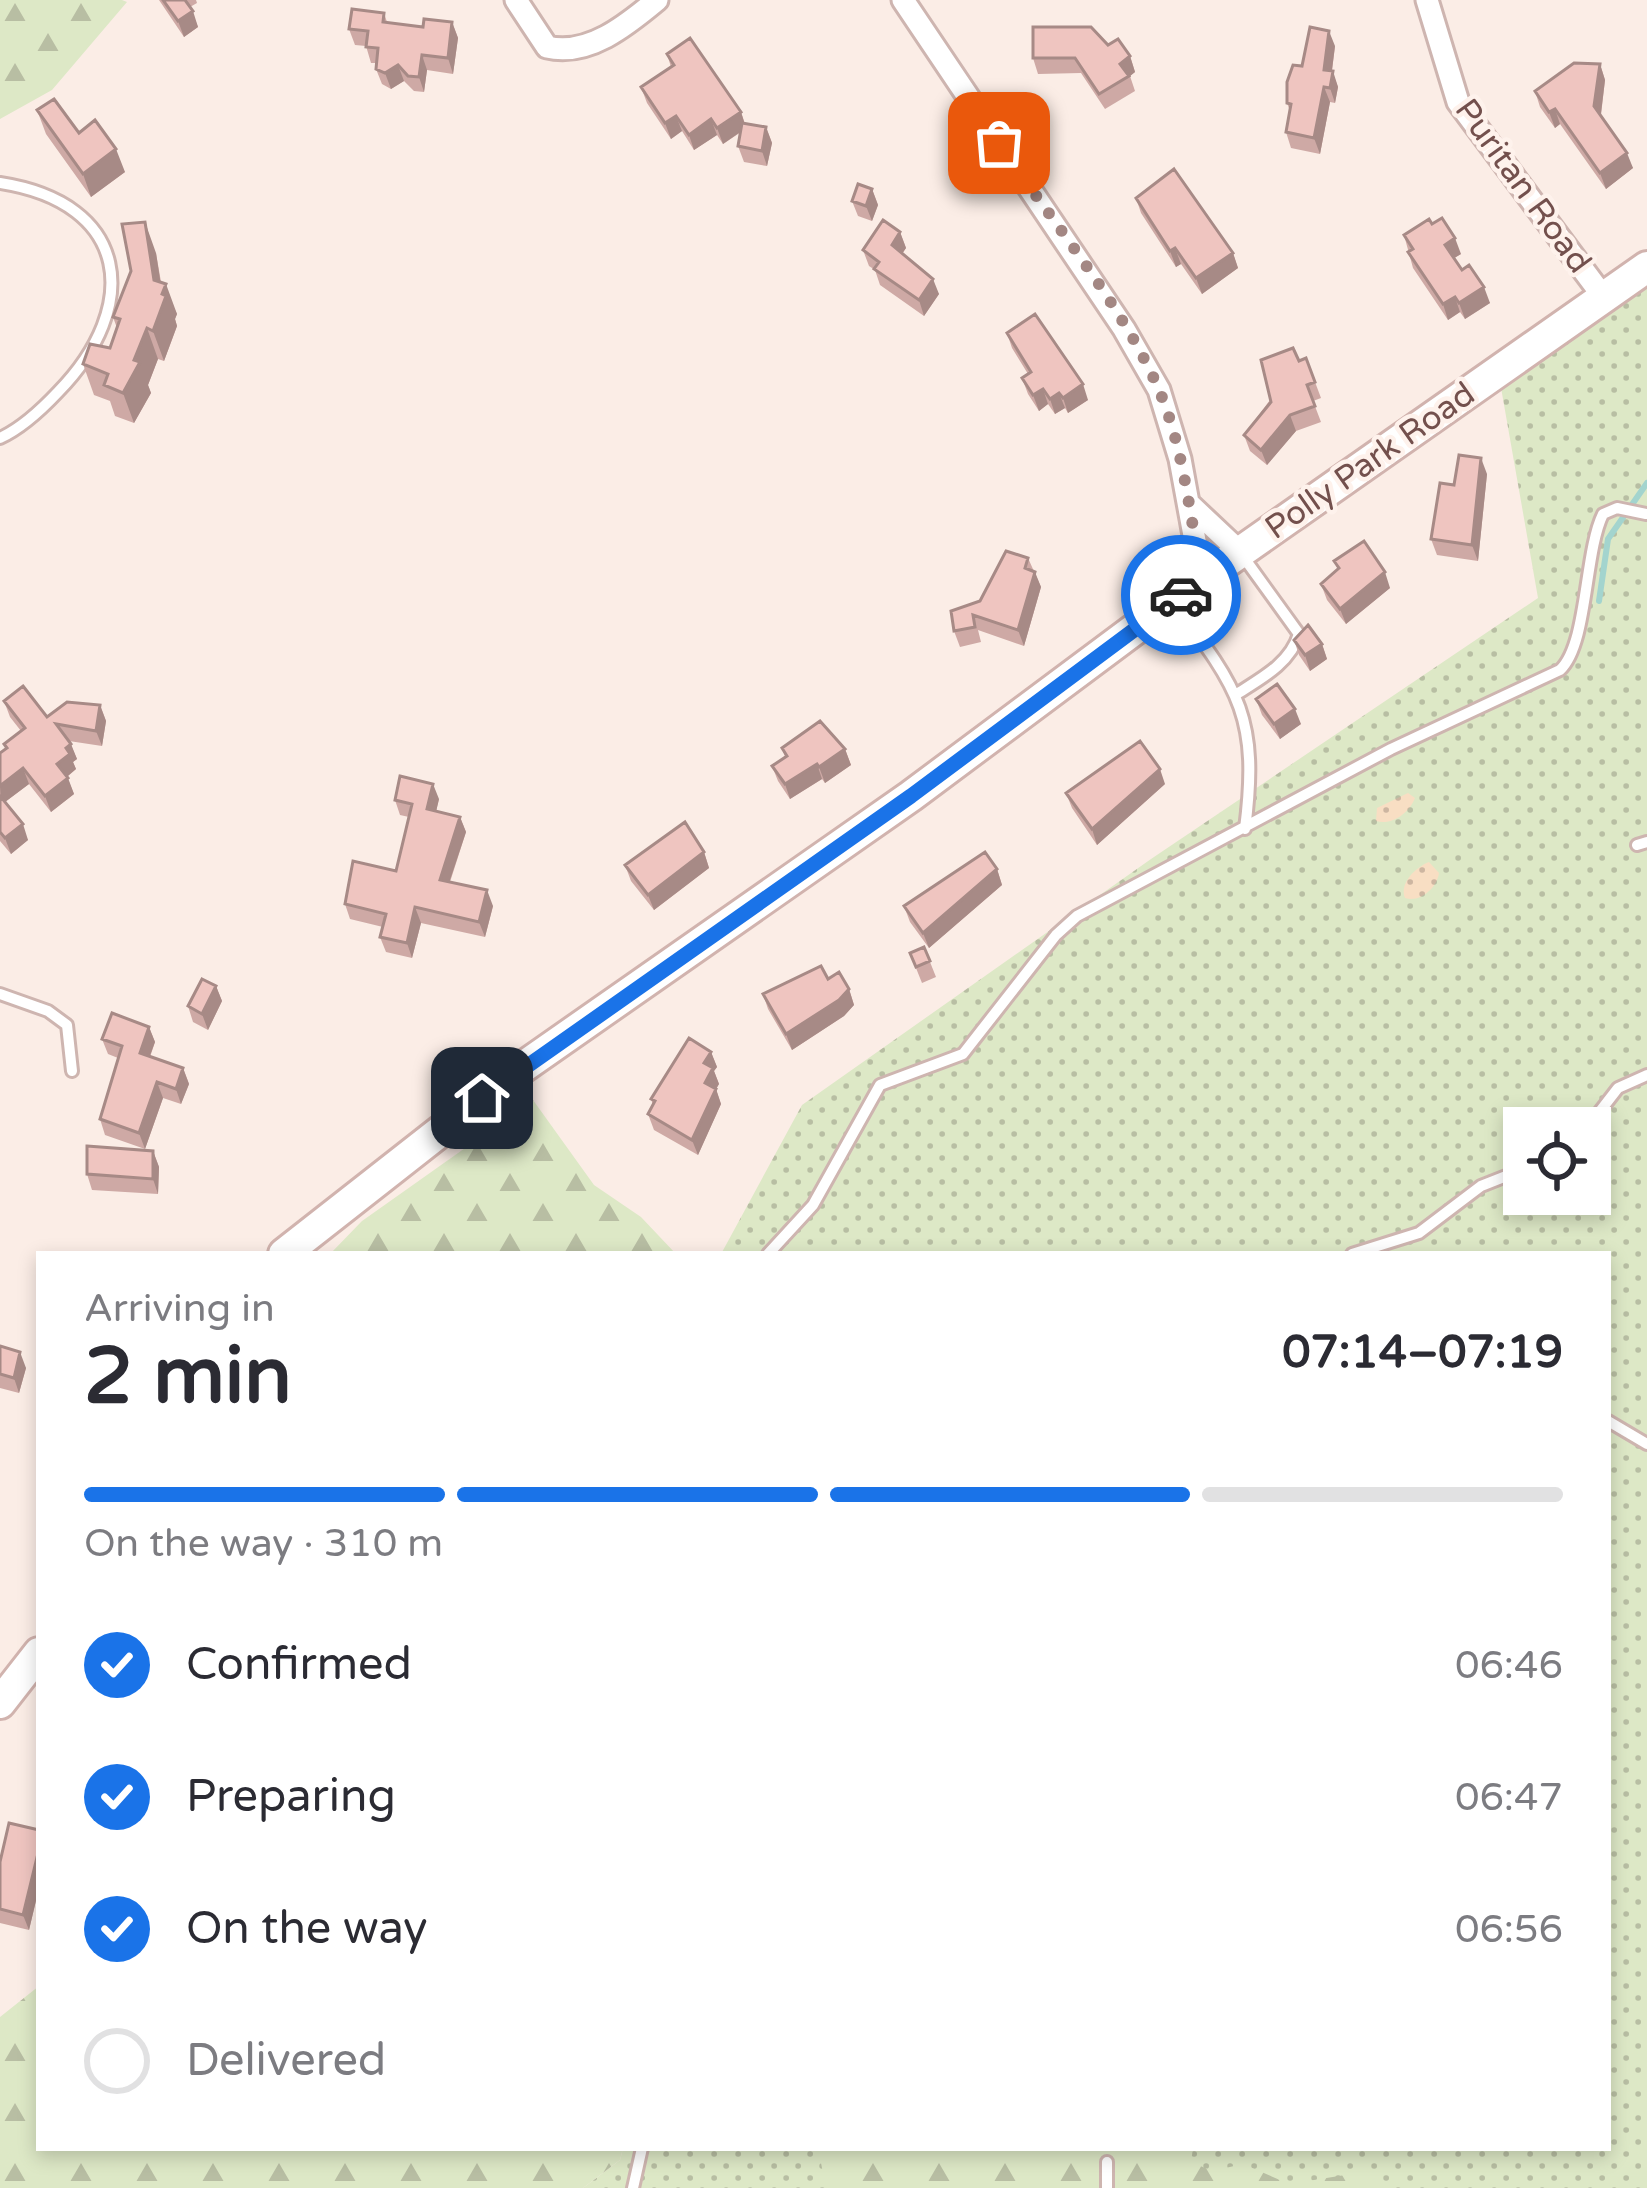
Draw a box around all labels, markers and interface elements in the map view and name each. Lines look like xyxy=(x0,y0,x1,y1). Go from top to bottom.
street label: Puritan Road xyxy=(1447,91,1599,281)
pin xyxy=(948,92,1050,194)
icon: bag xyxy=(966,110,1032,176)
street label: Polly Park Road xyxy=(1258,374,1482,548)
courier xyxy=(1121,535,1241,655)
icon: car xyxy=(1148,562,1214,628)
pin xyxy=(431,1047,533,1149)
icon: home xyxy=(449,1065,515,1131)
map controls xyxy=(1503,1107,1611,1215)
button: locate xyxy=(1503,1107,1611,1215)
text: Arriving in xyxy=(84,1285,275,1332)
text: 07:14–07:19 xyxy=(1282,1326,1563,1380)
text: 2 min xyxy=(84,1330,292,1424)
text: On the way · 310 m xyxy=(84,1520,443,1567)
icon: check xyxy=(84,1632,150,1698)
text: Confirmed xyxy=(186,1638,412,1692)
text: 06:46 xyxy=(1455,1642,1563,1689)
icon: check xyxy=(84,1764,150,1830)
text: Preparing xyxy=(186,1770,396,1824)
text: 06:47 xyxy=(1455,1774,1563,1821)
icon: check xyxy=(84,1896,150,1962)
text: On the way xyxy=(186,1902,427,1956)
text: 06:56 xyxy=(1455,1906,1563,1953)
text: Delivered xyxy=(186,2034,386,2088)

